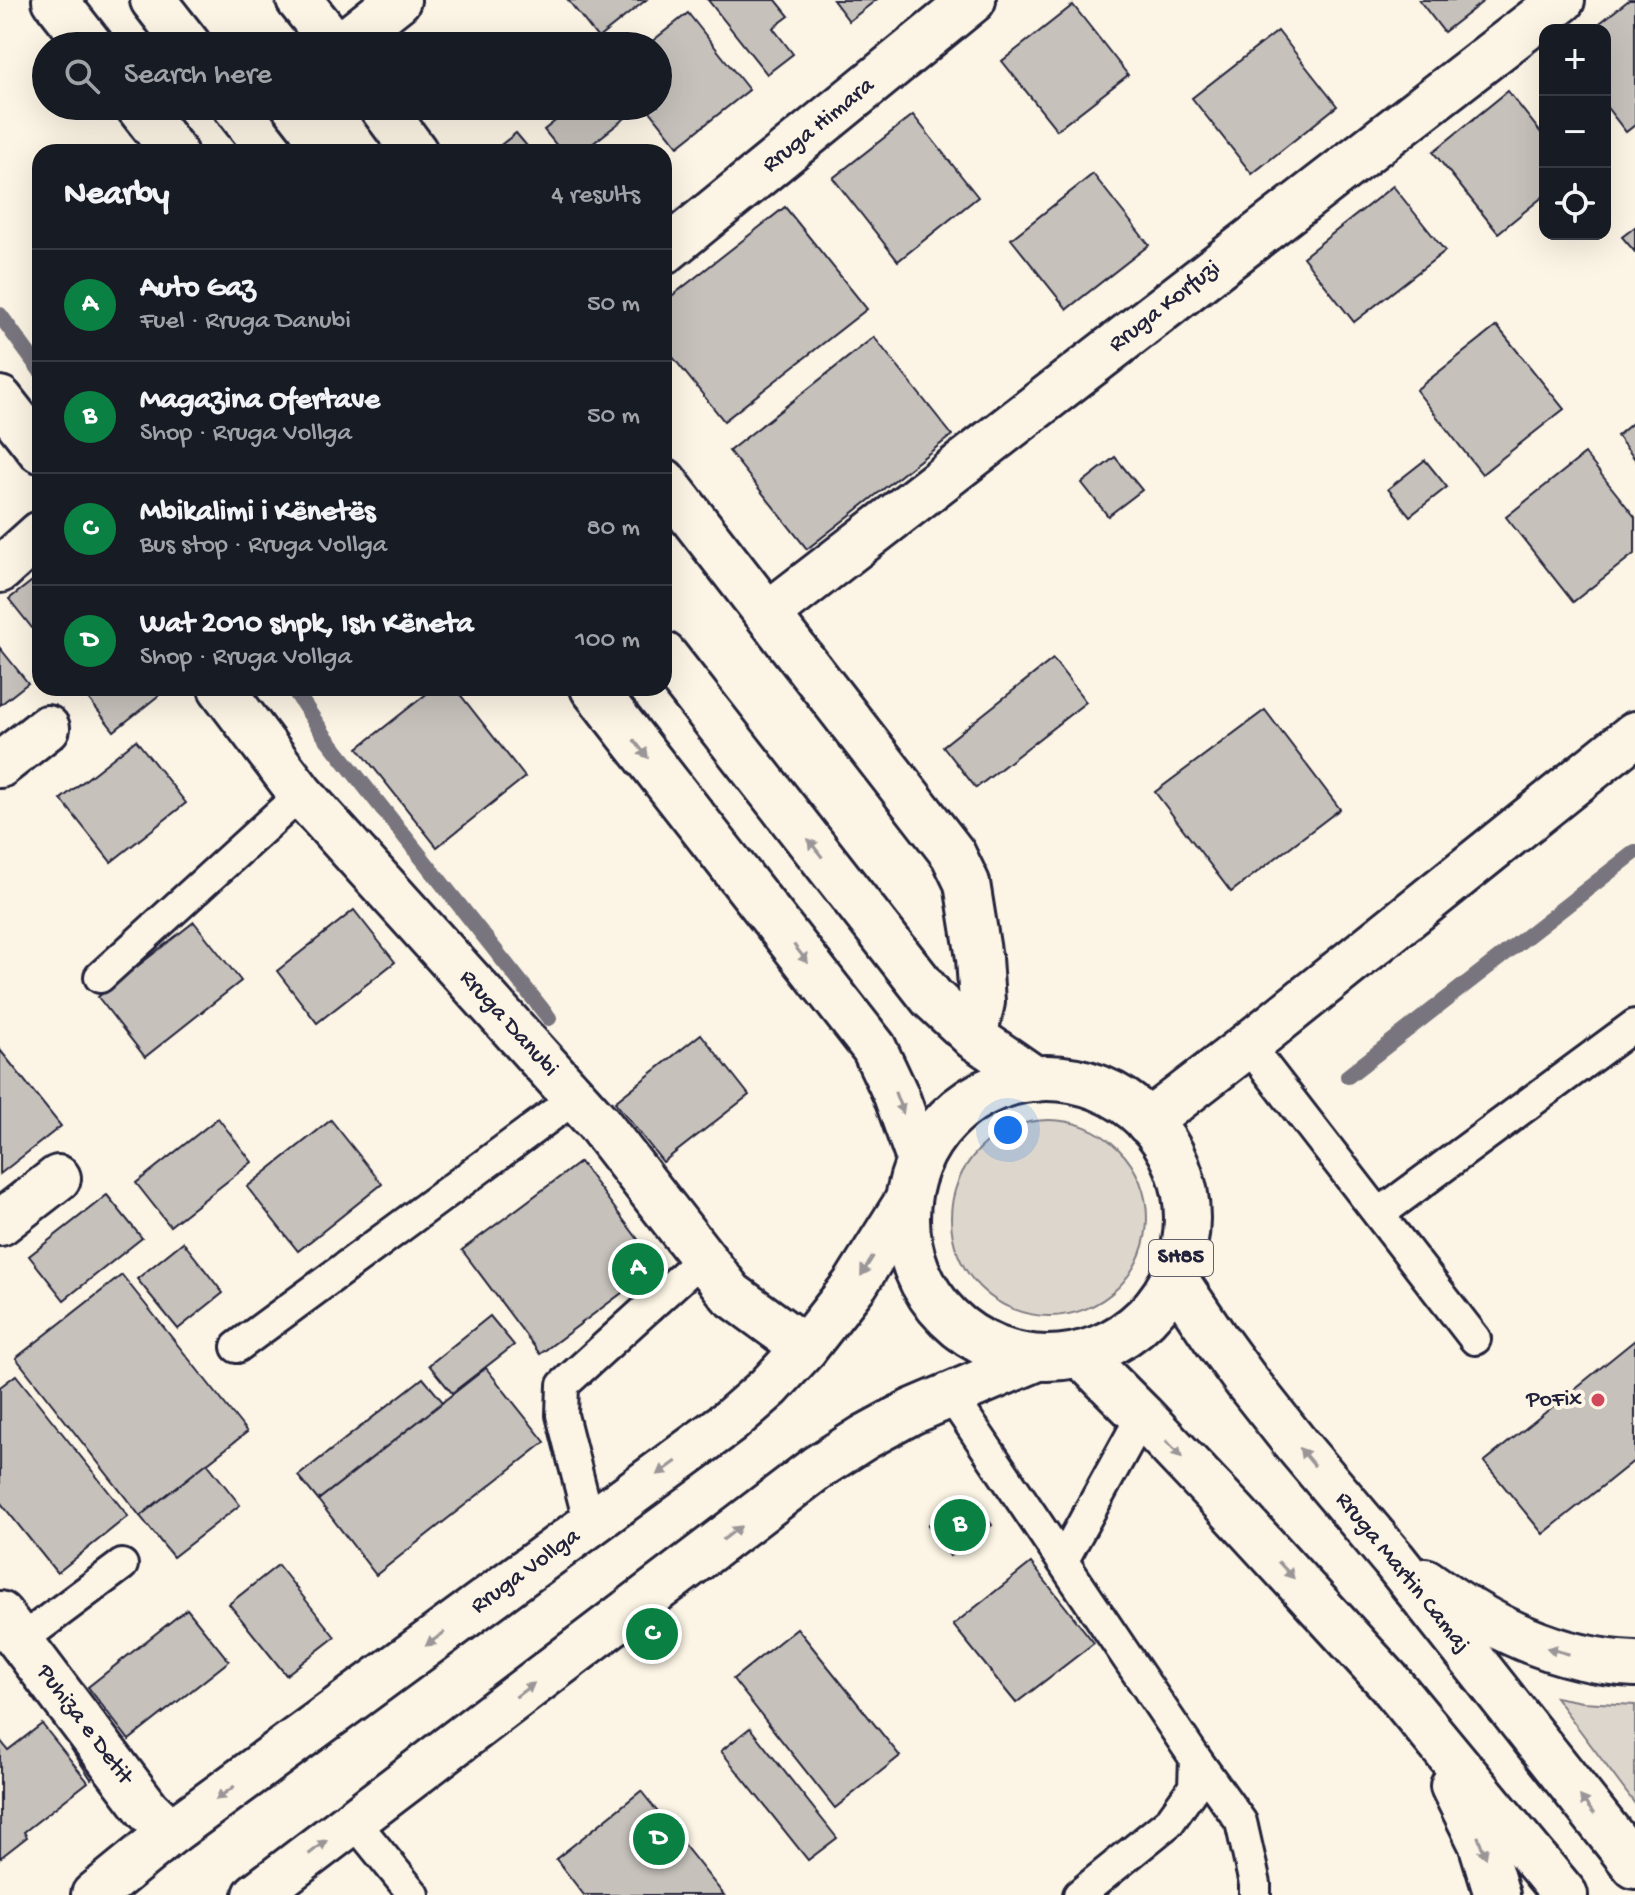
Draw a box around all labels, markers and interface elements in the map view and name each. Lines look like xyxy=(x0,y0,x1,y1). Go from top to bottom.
map controls xyxy=(1539,24,1611,240)
button: + xyxy=(1539,24,1611,96)
search box xyxy=(32,32,672,120)
icon: search xyxy=(60,54,104,98)
text: Search here xyxy=(124,59,272,94)
street label: Rruga Himara xyxy=(757,71,882,180)
button: − xyxy=(1539,96,1611,168)
button: locate xyxy=(1539,168,1611,240)
text: Nearby xyxy=(64,176,169,216)
text: 4 results xyxy=(551,181,640,212)
street label: Rruga Korfuzi xyxy=(1103,254,1227,360)
text: Auto Gaz xyxy=(140,272,256,307)
text: A xyxy=(82,290,98,321)
text: 50 m xyxy=(587,290,640,321)
text: Fuel · Rruga Danubi xyxy=(140,307,351,338)
text: Magazina Ofertave xyxy=(140,384,380,419)
text: B xyxy=(83,402,97,433)
text: 50 m xyxy=(587,402,640,433)
text: Shop · Rruga Vollga xyxy=(140,419,352,450)
text: Mbikalimi i Kënetës xyxy=(140,496,375,531)
text: C xyxy=(83,514,97,545)
text: 80 m xyxy=(586,514,640,545)
text: Bus stop · Rruga Vollga xyxy=(140,531,387,562)
text: Wat 2010 shpk, Ish Këneta xyxy=(140,608,473,643)
text: D xyxy=(82,626,98,657)
text: 100 m xyxy=(575,626,640,657)
text: Shop · Rruga Vollga xyxy=(140,643,352,674)
one-way arrow xyxy=(632,739,649,759)
one-way arrow xyxy=(807,838,823,858)
one-way arrow xyxy=(792,944,809,964)
street label: Rruga Danubi xyxy=(452,964,564,1084)
one-way arrow xyxy=(893,1091,906,1115)
your location xyxy=(988,1110,1028,1150)
pin: A xyxy=(612,1239,664,1299)
road number: SH85 xyxy=(1149,1240,1213,1276)
one-way arrow xyxy=(860,1255,874,1277)
place label: PoFix xyxy=(1525,1386,1582,1415)
marker: PoFix xyxy=(1589,1391,1607,1409)
one-way arrow xyxy=(1164,1440,1182,1459)
one-way arrow xyxy=(1299,1447,1316,1467)
one-way arrow xyxy=(656,1460,678,1476)
street label: Rruga Martin Camaj xyxy=(1328,1486,1476,1660)
pin: B xyxy=(934,1495,986,1555)
street label: Rruga Vollga xyxy=(466,1522,587,1621)
one-way arrow xyxy=(721,1525,742,1541)
one-way arrow xyxy=(1277,1560,1295,1579)
pin: C xyxy=(626,1604,678,1664)
one-way arrow xyxy=(425,1630,445,1646)
one-way arrow xyxy=(1546,1644,1570,1657)
street label: Puhiza e Detit xyxy=(29,1658,140,1793)
one-way arrow xyxy=(514,1682,535,1698)
one-way arrow xyxy=(215,1784,236,1800)
one-way arrow xyxy=(1579,1795,1595,1815)
pin: D xyxy=(633,1809,685,1869)
one-way arrow xyxy=(1476,1835,1489,1859)
one-way arrow xyxy=(308,1840,328,1856)

